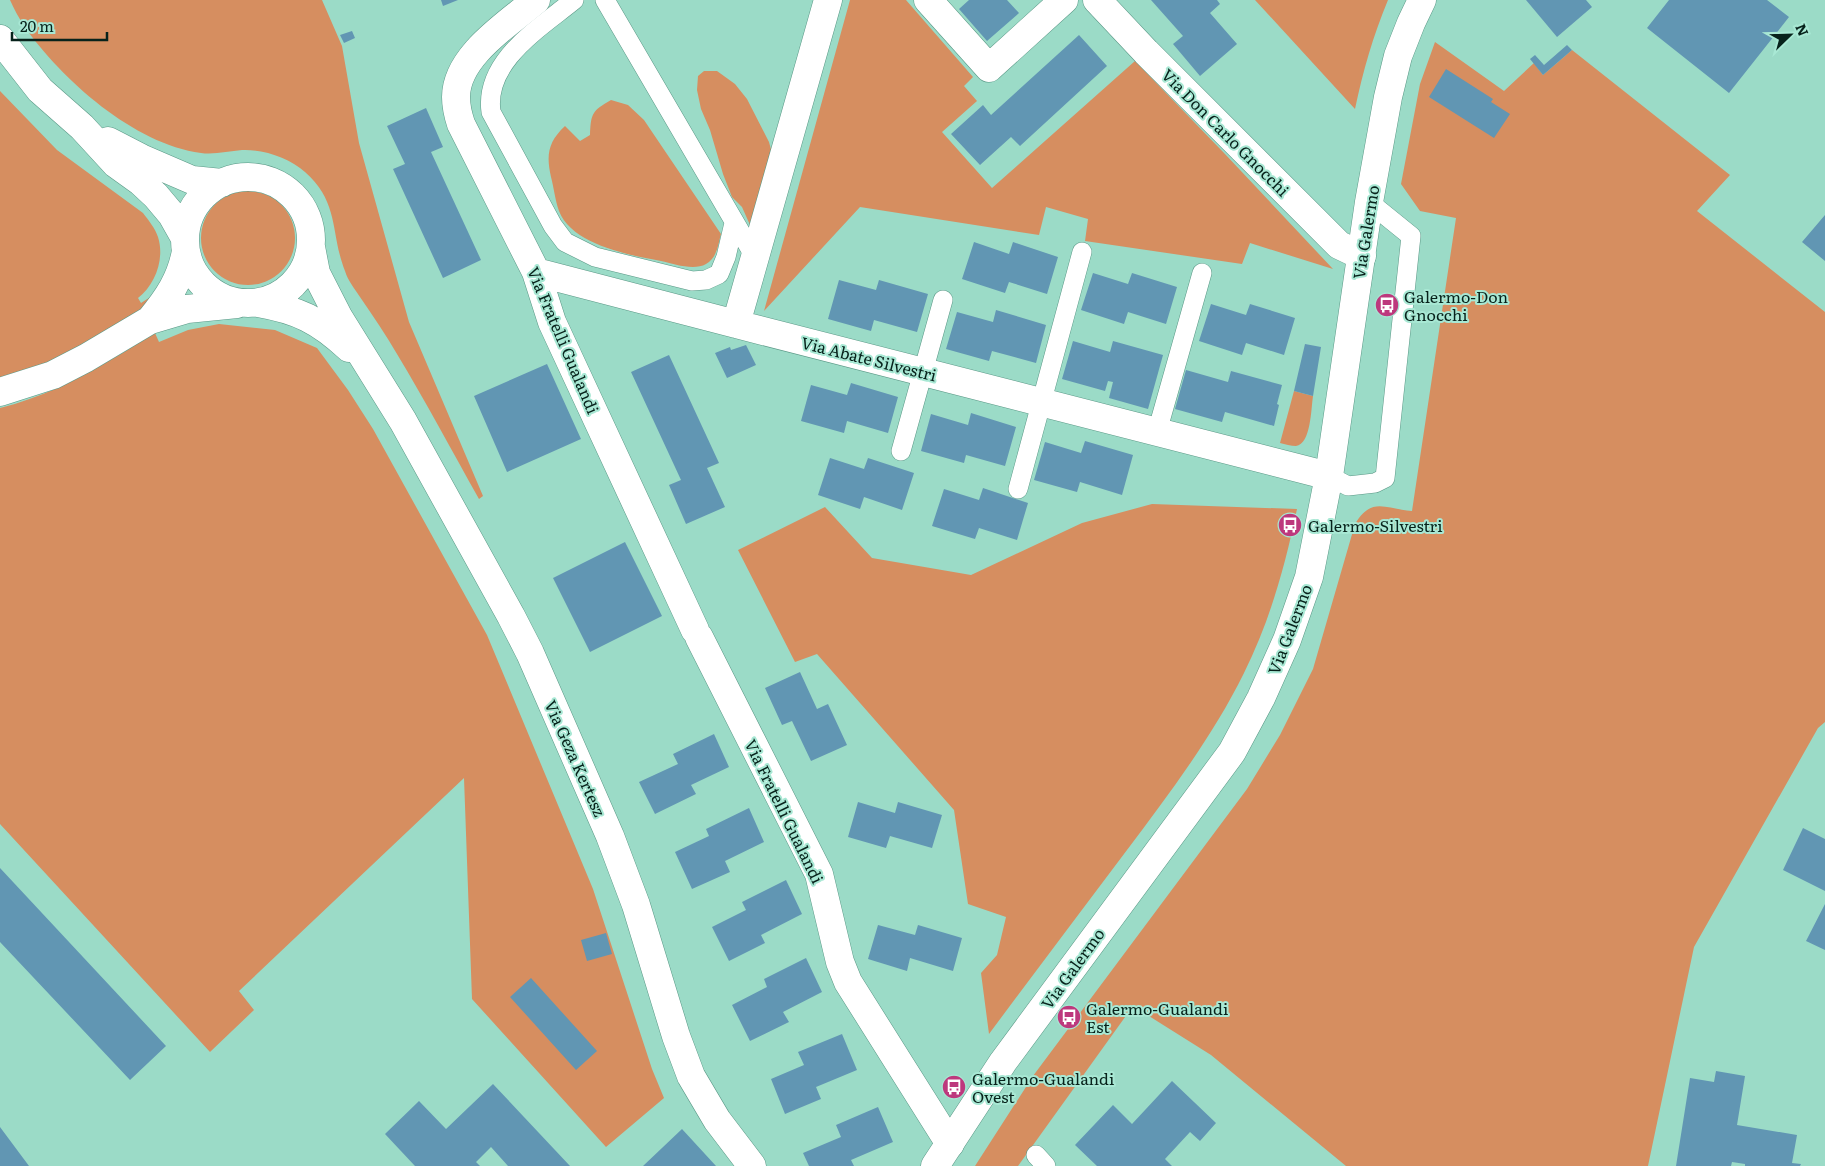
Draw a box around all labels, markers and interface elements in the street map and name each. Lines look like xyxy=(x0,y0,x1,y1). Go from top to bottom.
scale bar xyxy=(12,10,108,42)
north arrow xyxy=(1765,10,1815,60)
text: 20 m xyxy=(20,14,54,37)
text: N xyxy=(1791,20,1814,39)
street label: Via Don Carlo Gnocchi xyxy=(1157,63,1295,201)
street label: Via Galermo xyxy=(1346,183,1384,281)
street label: Via Fratelli Gualandi xyxy=(522,263,606,417)
place label: Galermo-Don Gnocchi xyxy=(1404,284,1508,326)
bus stop icon: Galermo-Don Gnocchi xyxy=(1374,292,1400,318)
street label: Via Abate Silvestri xyxy=(799,330,939,386)
bus stop icon: Galermo-Silvestri xyxy=(1277,512,1303,538)
place label: Galermo-Silvestri xyxy=(1308,513,1443,537)
street label: Via Galermo xyxy=(1261,580,1317,678)
street label: Via Geza Kertesz xyxy=(540,696,613,820)
street label: Via Fratelli Gualandi xyxy=(740,735,830,887)
street label: Via Galermo xyxy=(1034,922,1110,1014)
place label: Galermo-Gualandi Est xyxy=(1086,996,1228,1038)
bus stop icon: Galermo-Gualandi Est xyxy=(1056,1004,1082,1030)
place label: Galermo-Gualandi Ovest xyxy=(972,1066,1114,1108)
bus stop icon: Galermo-Gualandi Ovest xyxy=(941,1074,967,1100)

